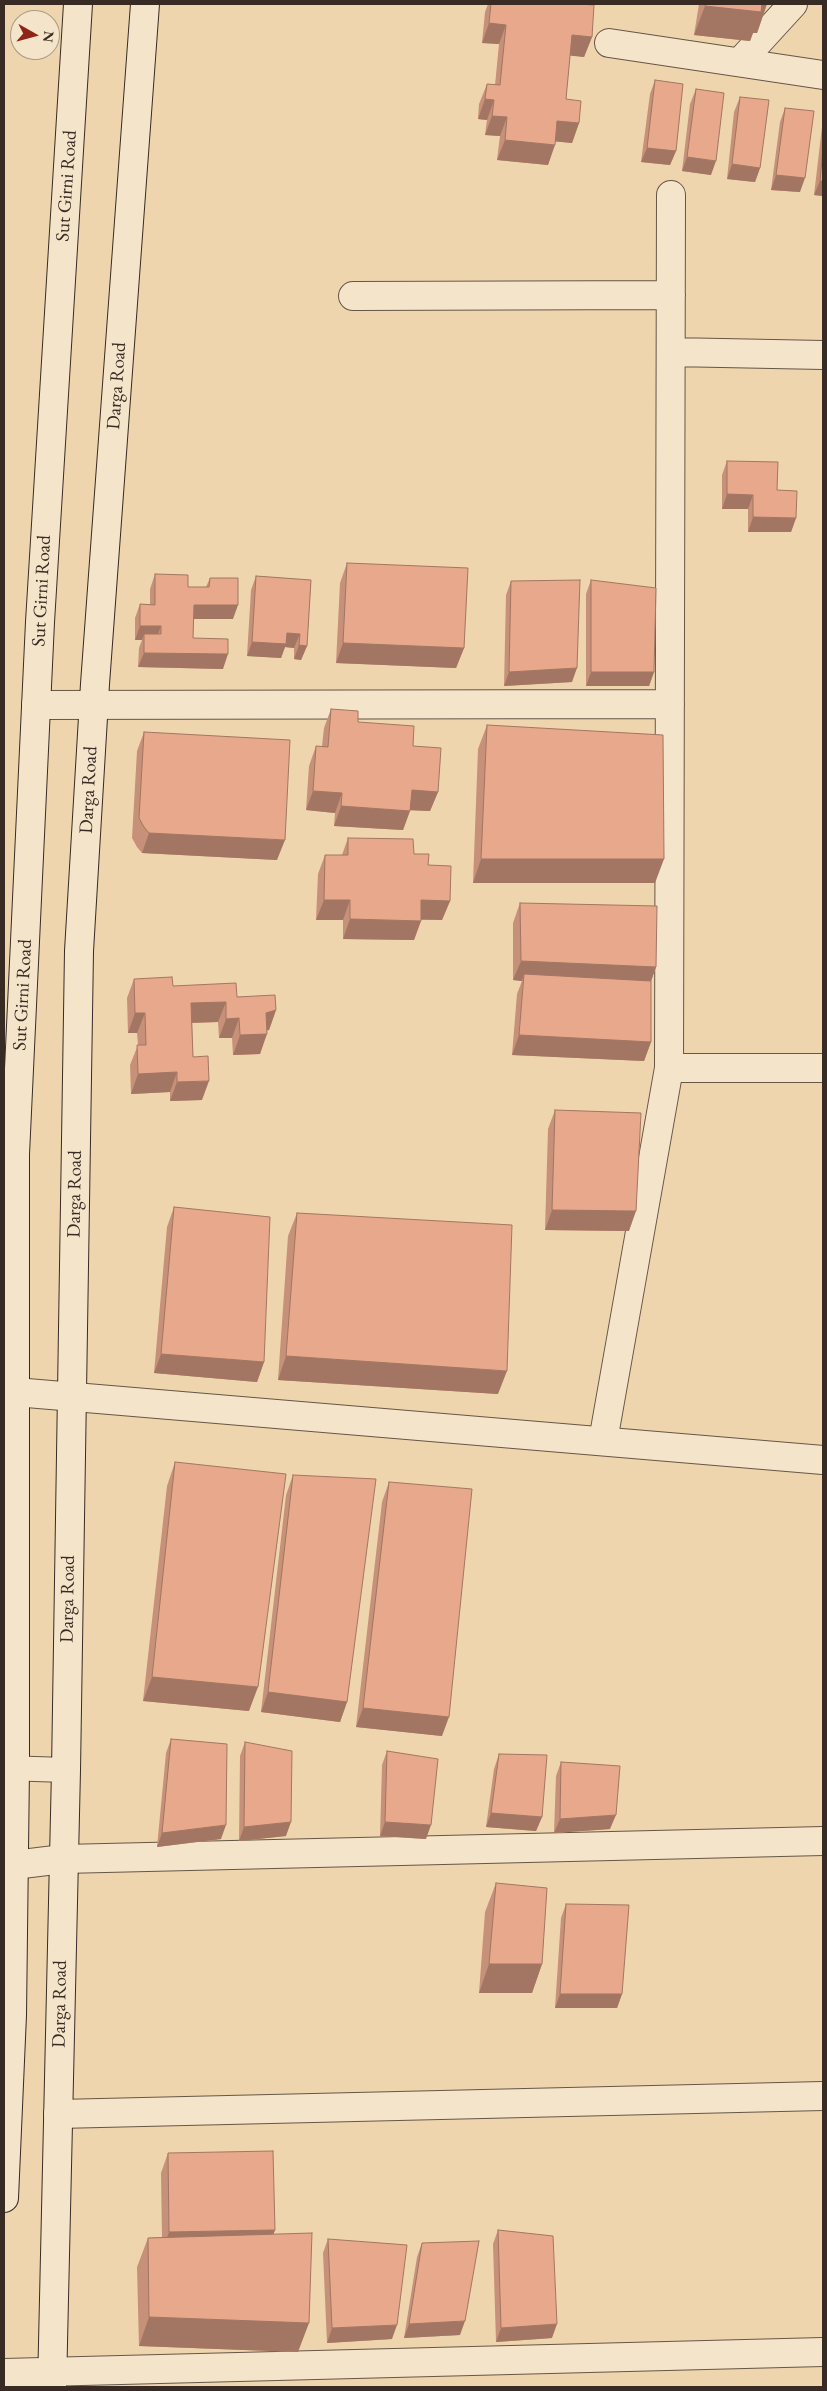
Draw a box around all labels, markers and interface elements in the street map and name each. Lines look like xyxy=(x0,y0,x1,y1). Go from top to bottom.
north arrow xyxy=(10,10,60,60)
text: N xyxy=(39,30,59,43)
street label: Sut Girni Road xyxy=(52,129,82,243)
street label: Darga Road xyxy=(103,341,131,431)
street label: Sut Girni Road xyxy=(28,535,56,647)
street label: Darga Road xyxy=(75,746,103,834)
street label: Sut Girni Road xyxy=(9,939,37,1051)
street label: Darga Road xyxy=(63,1150,87,1238)
street label: Darga Road xyxy=(56,1555,80,1643)
street label: Darga Road xyxy=(48,1960,72,2048)

